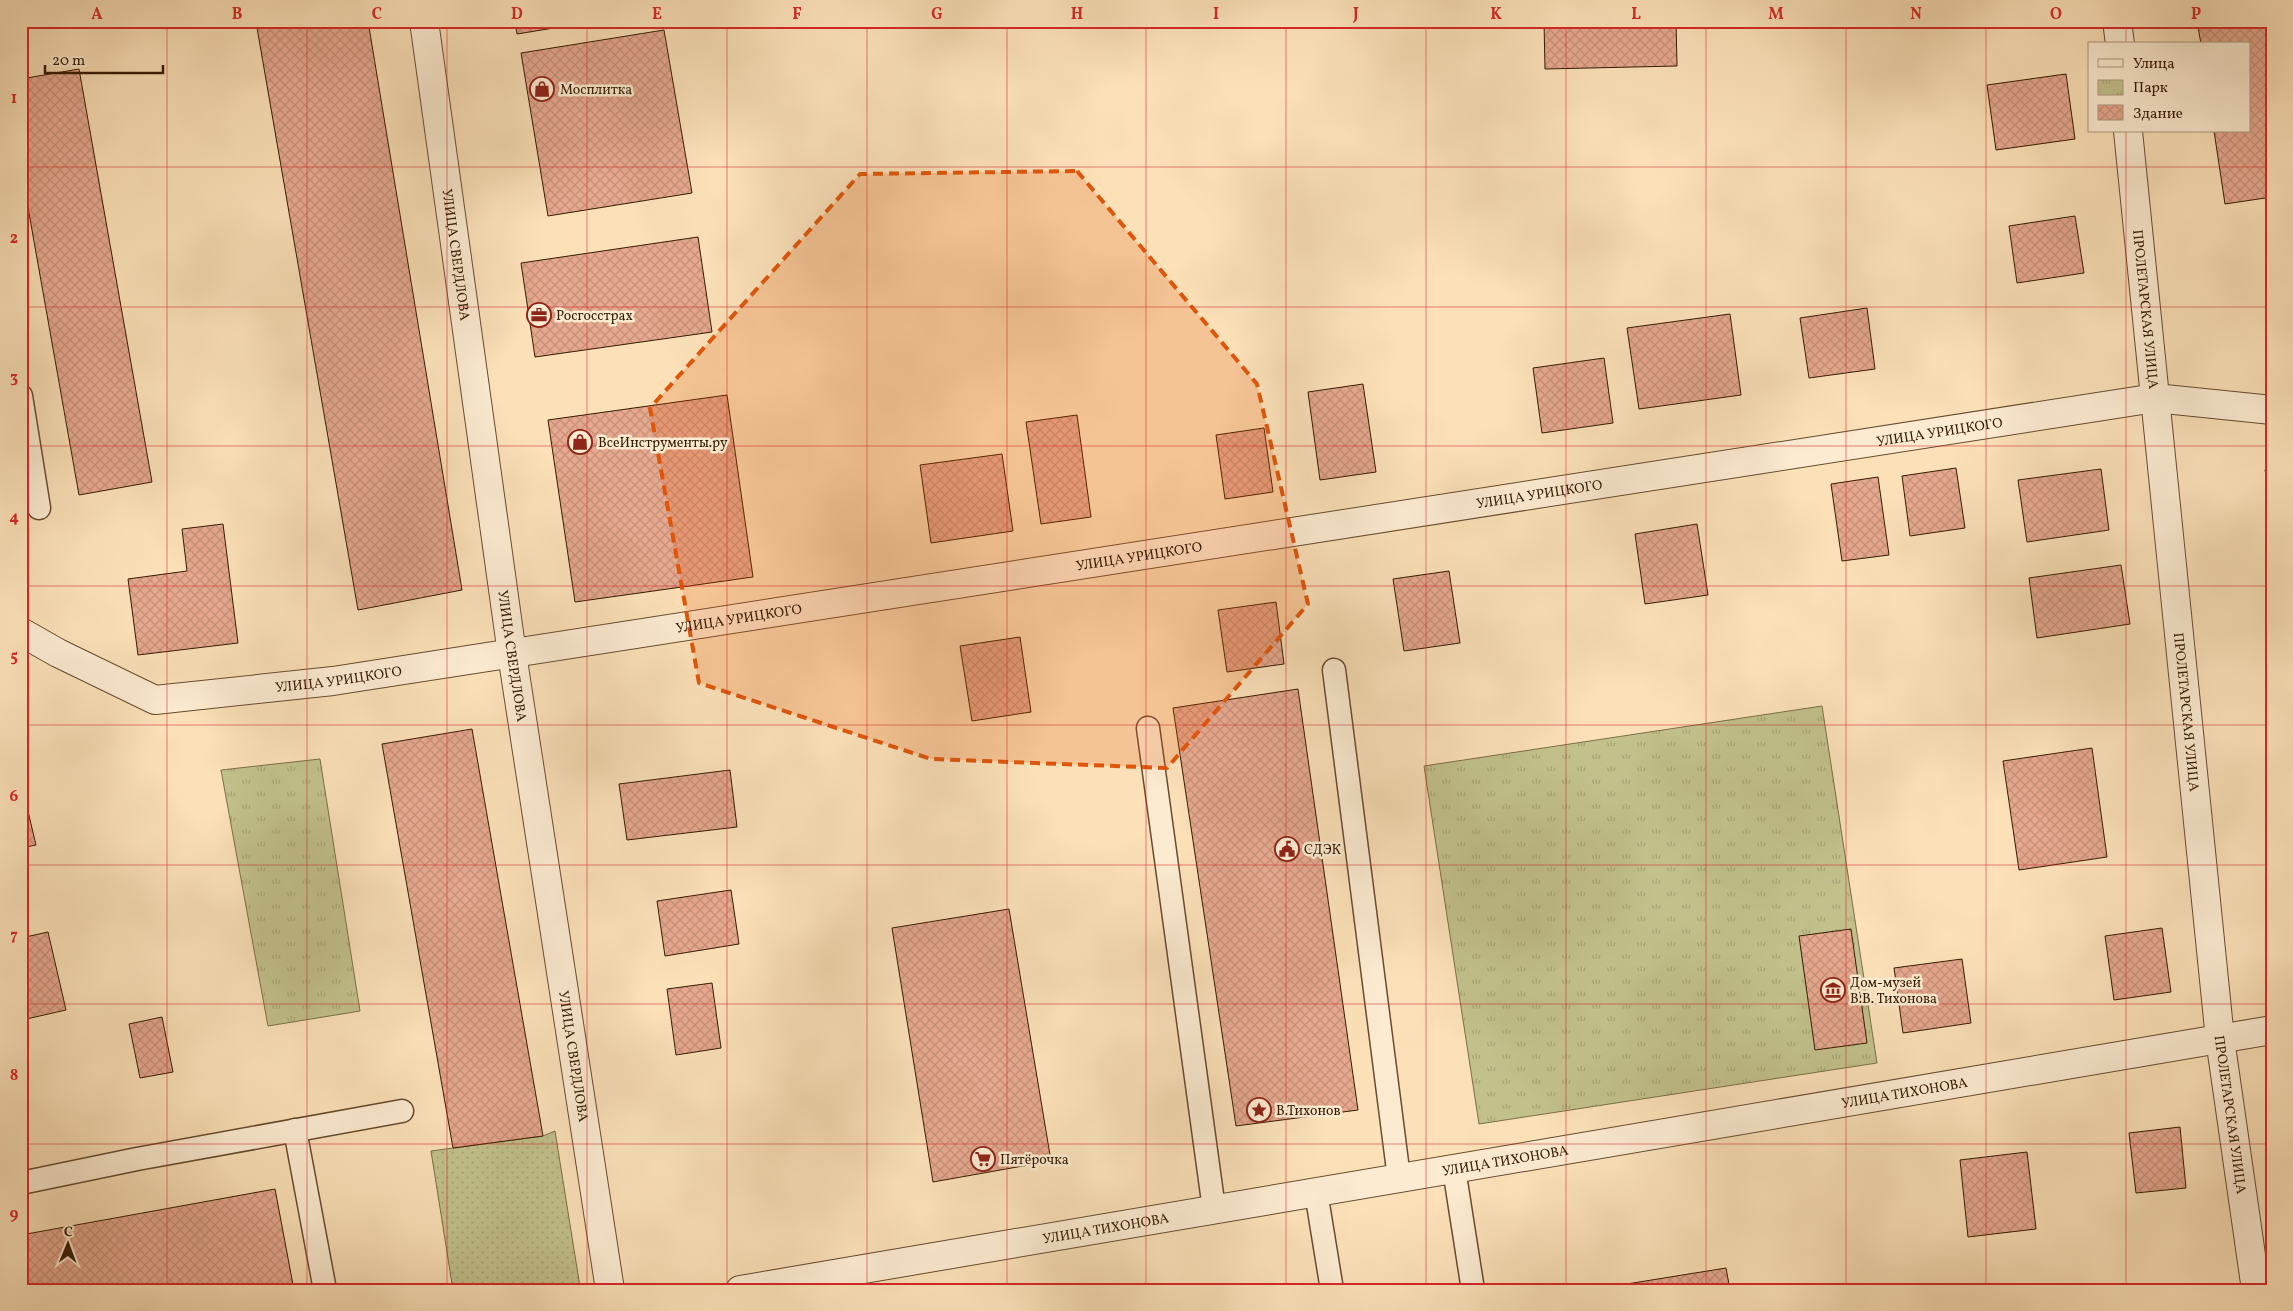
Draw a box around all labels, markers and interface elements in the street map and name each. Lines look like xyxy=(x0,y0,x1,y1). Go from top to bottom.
text: A xyxy=(91,4,103,26)
text: B xyxy=(232,4,243,26)
text: C xyxy=(372,4,382,26)
text: D xyxy=(511,4,523,26)
text: E xyxy=(652,4,662,26)
text: F xyxy=(792,4,802,26)
text: G xyxy=(931,4,943,26)
text: H xyxy=(1071,4,1083,26)
text: I xyxy=(1213,4,1219,26)
text: J xyxy=(1352,4,1359,26)
text: K xyxy=(1490,4,1502,26)
text: L xyxy=(1631,4,1641,26)
text: M xyxy=(1768,4,1784,26)
text: N xyxy=(1910,4,1922,26)
text: O xyxy=(2050,4,2062,26)
text: P xyxy=(2191,4,2201,26)
scale bar xyxy=(45,42,162,74)
legend xyxy=(2088,42,2250,132)
text: 20 m xyxy=(52,51,85,72)
text: Улица xyxy=(2133,54,2175,75)
shop icon: Мосплитка xyxy=(529,76,555,102)
text: Парк xyxy=(2133,78,2168,99)
place label: Мосплитка xyxy=(560,81,632,100)
text: 1 xyxy=(11,88,17,110)
text: Здание xyxy=(2133,104,2183,125)
street label: УЛИЦА СВЕРДЛОВА xyxy=(436,188,474,322)
text: 2 xyxy=(10,228,18,250)
street label: ПРОЛЕТАРСКАЯ УЛИЦА xyxy=(2127,229,2162,390)
office icon: Росгосстрах xyxy=(526,302,552,328)
place label: Росгосстрах xyxy=(556,307,633,326)
text: 3 xyxy=(10,367,18,389)
street label: УЛИЦА УРИЦКОГО xyxy=(1875,414,2004,452)
shop icon: ВсеИнструменты.ру xyxy=(567,429,593,455)
place label: ВсеИнструменты.ру xyxy=(598,434,728,453)
street label: УЛИЦА УРИЦКОГО xyxy=(1475,476,1604,514)
text: 4 xyxy=(9,507,19,529)
street label: УЛИЦА УРИЦКОГО xyxy=(1075,538,1204,576)
street label: УЛИЦА СВЕРДЛОВА xyxy=(492,589,530,723)
street label: УЛИЦА УРИЦКОГО xyxy=(675,600,803,639)
street label: ПРОЛЕТАРСКАЯ УЛИЦА xyxy=(2168,632,2203,793)
text: 5 xyxy=(10,646,18,668)
street label: УЛИЦА УРИЦКОГО xyxy=(274,662,403,698)
text: 6 xyxy=(10,786,19,808)
public building icon: СДЭК xyxy=(1274,836,1300,862)
place label: СДЭК xyxy=(1304,841,1342,860)
text: 7 xyxy=(10,925,18,947)
place label: Дом-музей В.В. Тихонова xyxy=(1850,974,1937,1009)
museum icon: Дом-музей В.В. Тихонова xyxy=(1820,977,1846,1003)
street label: УЛИЦА СВЕРДЛОВА xyxy=(553,989,592,1124)
street label: ПРОЛЕТАРСКАЯ УЛИЦА xyxy=(2209,1034,2250,1195)
text: 8 xyxy=(10,1065,18,1087)
street label: УЛИЦА ТИХОНОВА xyxy=(1840,1074,1969,1114)
place icon: В.Тихонов xyxy=(1246,1097,1272,1123)
place label: В.Тихонов xyxy=(1276,1102,1341,1121)
street label: УЛИЦА ТИХОНОВА xyxy=(1441,1142,1570,1182)
supermarket icon: Пятёрочка xyxy=(970,1146,996,1172)
place label: Пятёрочка xyxy=(1000,1151,1069,1170)
text: 9 xyxy=(10,1204,19,1226)
street label: УЛИЦА ТИХОНОВА xyxy=(1041,1209,1171,1249)
north arrow xyxy=(42,1218,92,1268)
text: С xyxy=(64,1223,73,1242)

